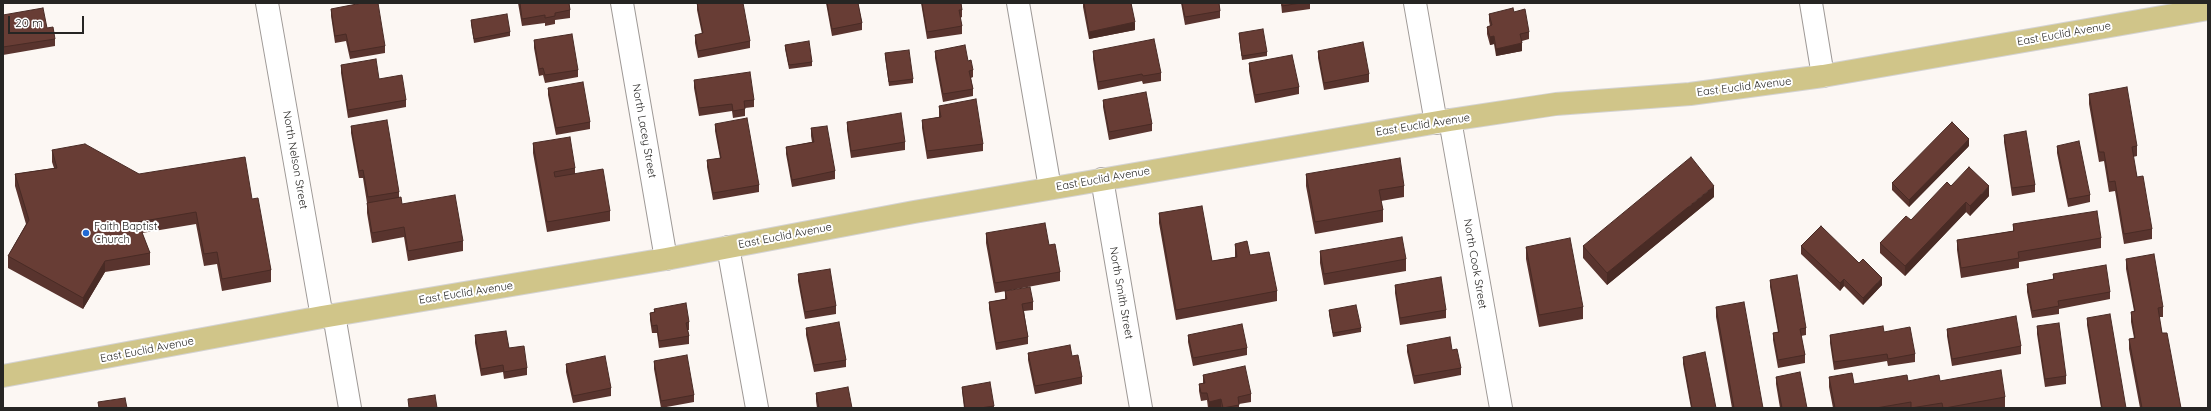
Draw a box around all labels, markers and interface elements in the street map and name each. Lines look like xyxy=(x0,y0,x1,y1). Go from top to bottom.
scale bar xyxy=(10,8,86,34)
text: 20 m xyxy=(15,15,43,30)
street label: East Euclid Avenue xyxy=(2016,19,2112,49)
street label: East Euclid Avenue xyxy=(1696,75,1792,99)
street label: North Lacey Street xyxy=(629,83,659,179)
street label: North Nelson Street xyxy=(280,110,310,210)
street label: East Euclid Avenue xyxy=(1375,111,1471,139)
street label: East Euclid Avenue xyxy=(1055,164,1151,194)
street label: North Cook Street xyxy=(1461,218,1489,310)
place label: Faith Baptist Church xyxy=(94,220,157,246)
street label: East Euclid Avenue xyxy=(737,220,833,252)
marker: Faith Baptist Church xyxy=(81,228,91,238)
street label: North Smith Street xyxy=(1106,246,1136,340)
street label: East Euclid Avenue xyxy=(418,279,514,307)
street label: East Euclid Avenue xyxy=(99,334,195,366)

